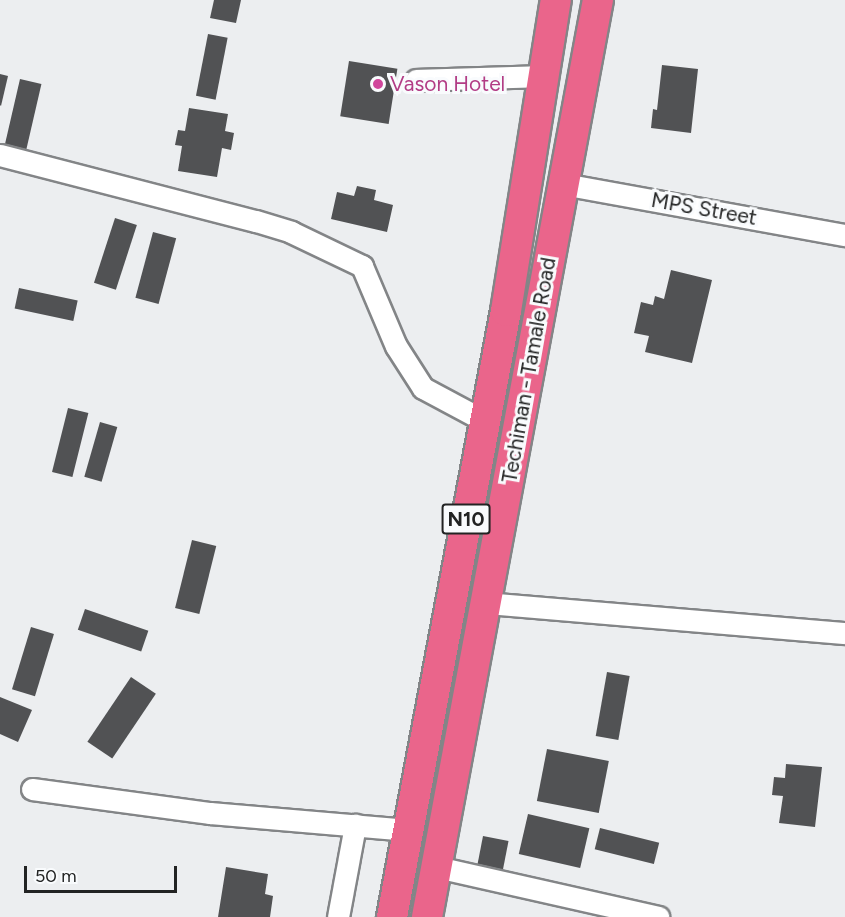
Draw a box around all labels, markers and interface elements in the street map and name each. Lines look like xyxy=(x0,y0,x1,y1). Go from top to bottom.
place label: Vason Hotel xyxy=(390,71,505,97)
marker: Vason Hotel xyxy=(371,77,385,91)
street label: MPS Street xyxy=(649,187,759,231)
street label: Techiman - Tamale Road xyxy=(497,255,561,485)
road number: N10 xyxy=(440,502,492,536)
scale bar xyxy=(27,854,180,892)
text: 50 m xyxy=(35,865,77,887)

